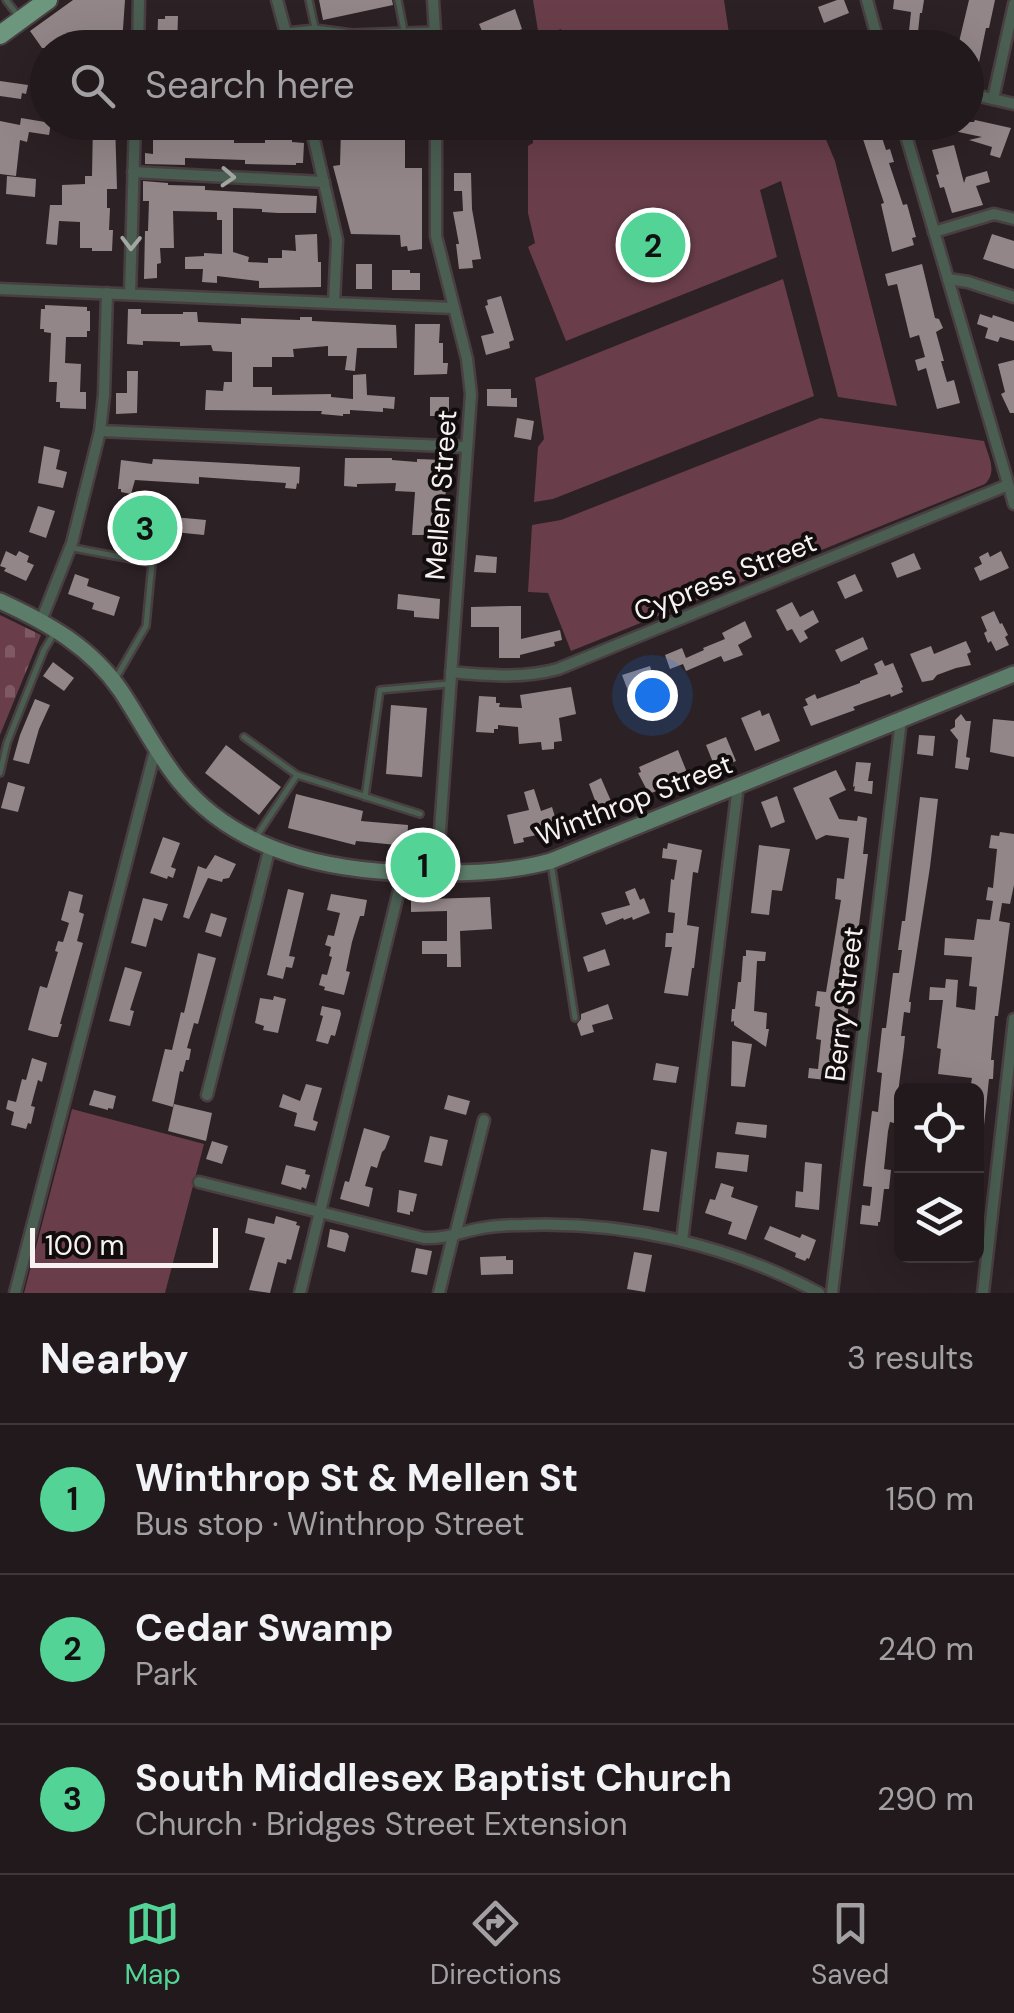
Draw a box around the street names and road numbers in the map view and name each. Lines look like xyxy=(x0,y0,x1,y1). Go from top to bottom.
street label: Mellen Street xyxy=(417,409,465,581)
street label: Cypress Street xyxy=(628,524,822,630)
street label: Winthrop Street xyxy=(530,746,738,854)
street label: Berry Street xyxy=(816,924,872,1084)

